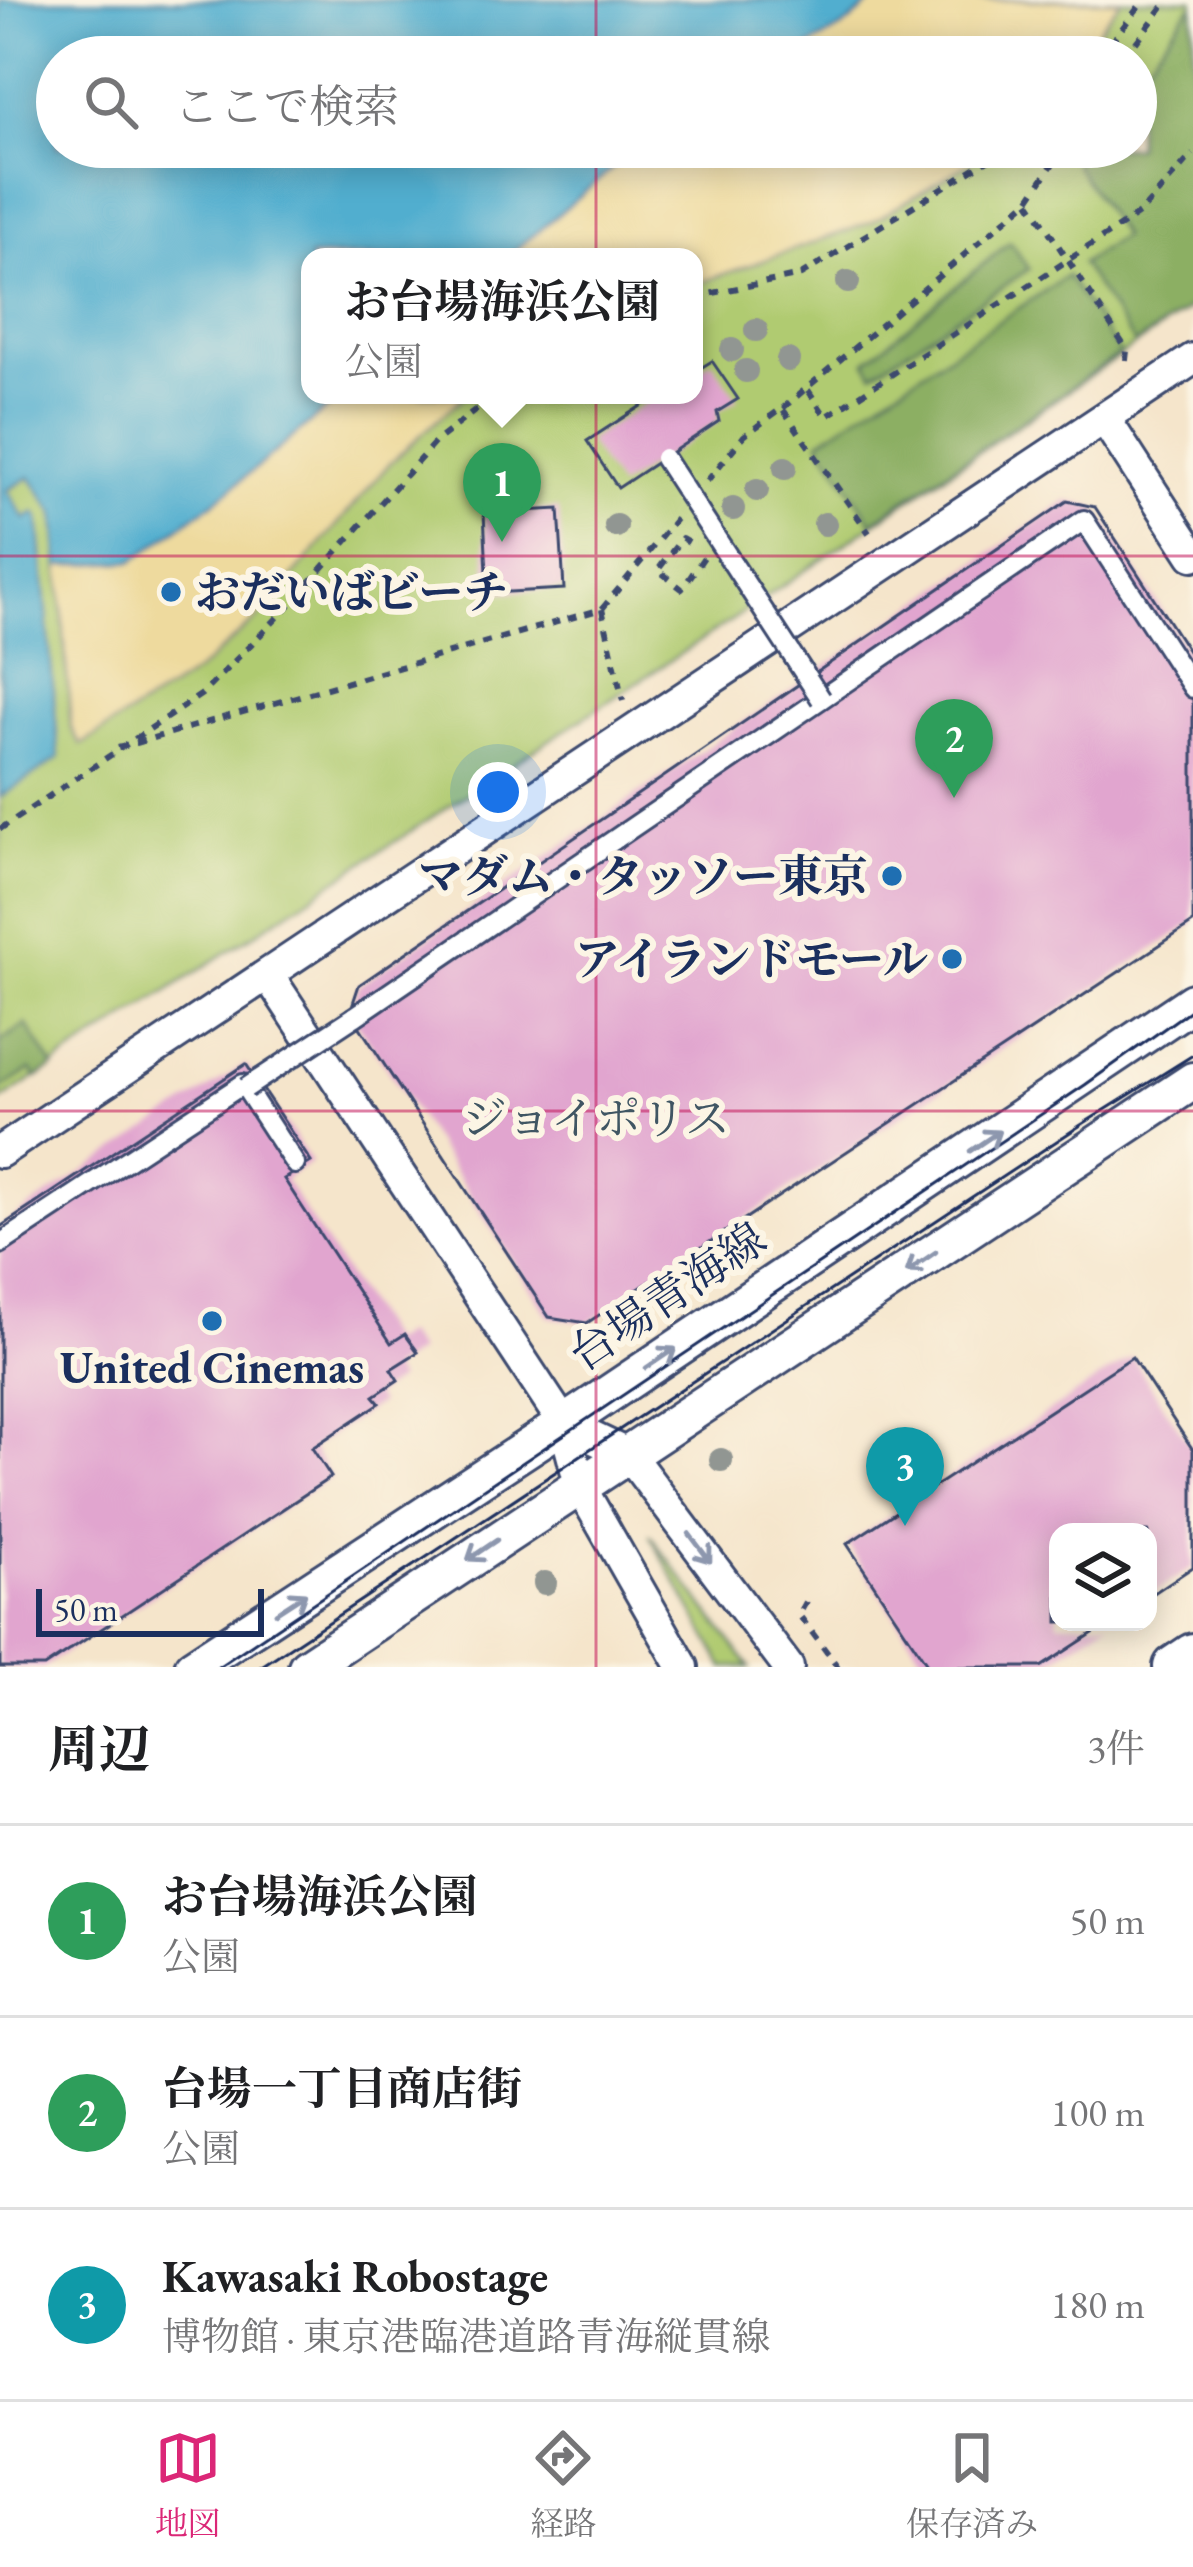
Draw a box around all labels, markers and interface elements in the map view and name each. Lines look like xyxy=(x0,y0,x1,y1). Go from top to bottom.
search box xyxy=(36,36,1157,168)
icon: search xyxy=(78,69,144,135)
text: ここで検索 xyxy=(174,77,399,135)
popup xyxy=(301,248,703,404)
text: お台場海浜公園 xyxy=(344,272,660,330)
text: 公園 xyxy=(344,336,423,387)
pin: 1 xyxy=(463,443,541,542)
place label: おだいばビーチ xyxy=(195,563,508,621)
marker: おだいばビーチ xyxy=(158,579,184,605)
pin: 2 xyxy=(915,699,993,798)
your location xyxy=(468,762,528,822)
place label: マダム・タッソー東京 xyxy=(418,847,868,905)
marker: マダム・タッソー東京 xyxy=(879,863,905,889)
place label: アイランドモール xyxy=(575,930,928,988)
marker: アイランドモール xyxy=(939,946,965,972)
park label: ジョイポリス xyxy=(462,1089,730,1147)
one-way arrow xyxy=(967,1129,1001,1154)
street label: 台場青海線 xyxy=(558,1209,776,1383)
one-way arrow xyxy=(904,1250,938,1275)
marker: United Cinemas xyxy=(199,1308,225,1334)
place label: United Cinemas xyxy=(60,1338,364,1396)
one-way arrow xyxy=(643,1346,677,1371)
pin: 3 xyxy=(866,1427,944,1526)
map controls xyxy=(1049,1523,1157,1631)
button: layers xyxy=(1049,1523,1157,1631)
one-way arrow xyxy=(686,1531,712,1564)
one-way arrow xyxy=(465,1538,499,1563)
scale bar xyxy=(36,1583,264,1636)
text: 50 m xyxy=(54,1588,118,1631)
one-way arrow xyxy=(273,1591,307,1615)
text: 周辺 xyxy=(48,1716,150,1782)
text: 3件 xyxy=(1087,1723,1145,1774)
text: お台場海浜公園 xyxy=(162,1867,477,1925)
text: 1 xyxy=(77,1895,97,1946)
text: 50 m xyxy=(1069,1895,1145,1946)
text: 公園 xyxy=(162,1931,240,1982)
text: 台場一丁目商店街 xyxy=(162,2059,522,2117)
text: 2 xyxy=(77,2087,97,2138)
text: 100 m xyxy=(1051,2087,1145,2138)
text: 公園 xyxy=(162,2123,240,2174)
text: Kawasaki Robostage xyxy=(162,2247,548,2305)
text: 3 xyxy=(77,2279,97,2330)
text: 180 m xyxy=(1051,2279,1145,2330)
text: 博物館 · 東京港臨港道路青海縦貫線 xyxy=(162,2311,770,2362)
tab: 地図 xyxy=(155,2425,221,2545)
tab: 経路 xyxy=(530,2425,596,2545)
tab: 保存済み xyxy=(906,2425,1038,2545)

